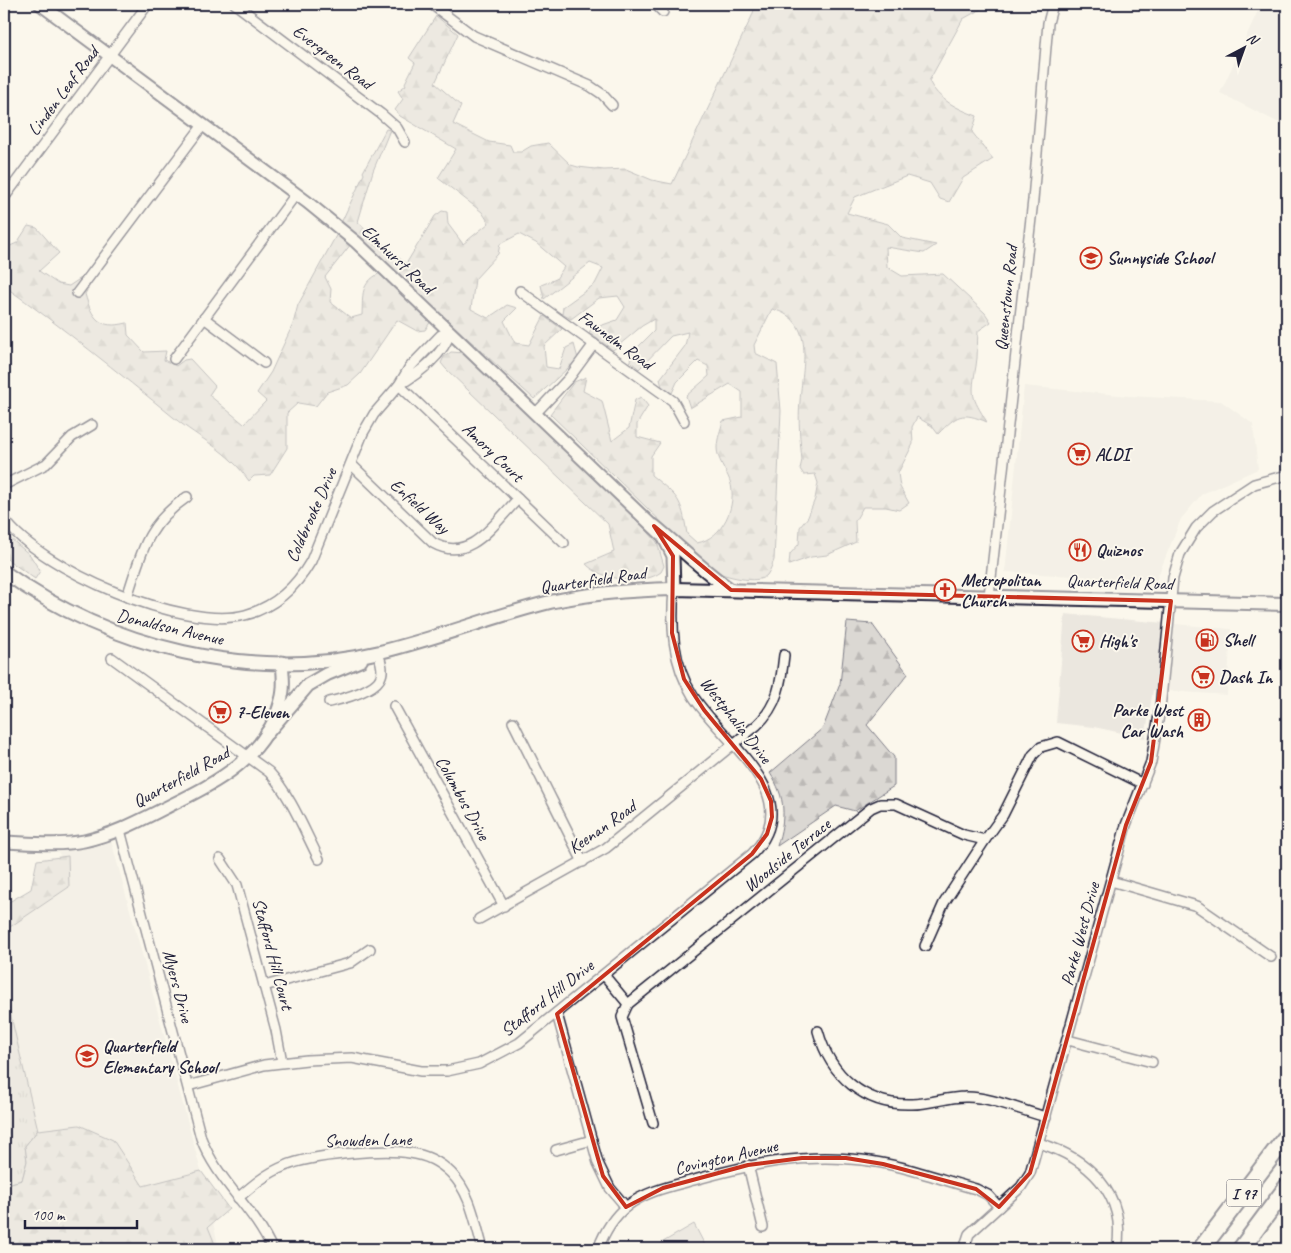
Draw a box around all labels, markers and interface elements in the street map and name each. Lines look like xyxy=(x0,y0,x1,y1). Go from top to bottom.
street label: Evergreen Road xyxy=(289,20,380,96)
north arrow xyxy=(1218,22,1268,72)
text: N xyxy=(1243,29,1263,49)
street label: Linden Leaf Road xyxy=(22,40,105,140)
street label: Elmhurst Road xyxy=(357,220,441,300)
street label: Queenstown Road xyxy=(990,241,1023,352)
school or university icon: Sunnyside School xyxy=(1079,246,1103,270)
place label: Sunnyside School xyxy=(1107,247,1217,269)
street label: Fawnelm Road xyxy=(574,306,660,376)
street label: Amory Court xyxy=(458,417,530,488)
supermarket icon: ALDI xyxy=(1067,442,1091,466)
place label: ALDI xyxy=(1095,443,1133,465)
street label: Coldbrooke Drive xyxy=(280,463,342,566)
street label: Enfield Way xyxy=(386,474,456,540)
restaurant icon: Quiznos xyxy=(1068,538,1092,562)
place label: Quiznos xyxy=(1096,539,1143,561)
street label: Quarterfield Road xyxy=(539,561,650,598)
place label: Metropolitan Church xyxy=(961,569,1042,612)
street label: Quarterfield Road xyxy=(1066,569,1177,595)
church icon: Metropolitan Church xyxy=(933,578,957,602)
street label: Donaldson Avenue xyxy=(115,604,227,650)
fuel station icon: Shell xyxy=(1195,628,1219,652)
supermarket icon: High's xyxy=(1071,629,1095,653)
place label: Shell xyxy=(1223,629,1257,651)
place label: High's xyxy=(1099,630,1138,652)
supermarket icon: Dash In xyxy=(1191,665,1215,689)
place label: Dash In xyxy=(1219,666,1274,688)
street label: Westphalia Drive xyxy=(695,672,777,769)
place label: Parke West Car Wash xyxy=(1112,699,1185,742)
supermarket icon: 7-Eleven xyxy=(208,700,232,724)
place label: 7-Eleven xyxy=(236,701,291,723)
building icon: Parke West Car Wash xyxy=(1187,708,1211,732)
street label: Quarterfield Road xyxy=(129,740,236,812)
street label: Columbus Drive xyxy=(431,752,496,845)
street label: Keenan Road xyxy=(564,794,643,858)
street label: Woodside Terrace xyxy=(739,813,836,897)
street label: Parke West Drive xyxy=(1056,879,1105,988)
street label: Stafford Hill Court xyxy=(248,896,299,1014)
street label: Myers Drive xyxy=(158,947,198,1026)
street label: Stafford Hill Drive xyxy=(496,954,599,1041)
place label: Quarterfield Elementary School xyxy=(103,1035,221,1078)
school or university icon: Quarterfield Elementary School xyxy=(75,1044,99,1068)
street label: Snowden Lane xyxy=(325,1128,413,1152)
street label: Covington Avenue xyxy=(672,1134,781,1180)
road number: I 97 xyxy=(1226,1180,1262,1206)
scale bar xyxy=(25,1198,138,1230)
text: 100 m xyxy=(32,1206,66,1225)

